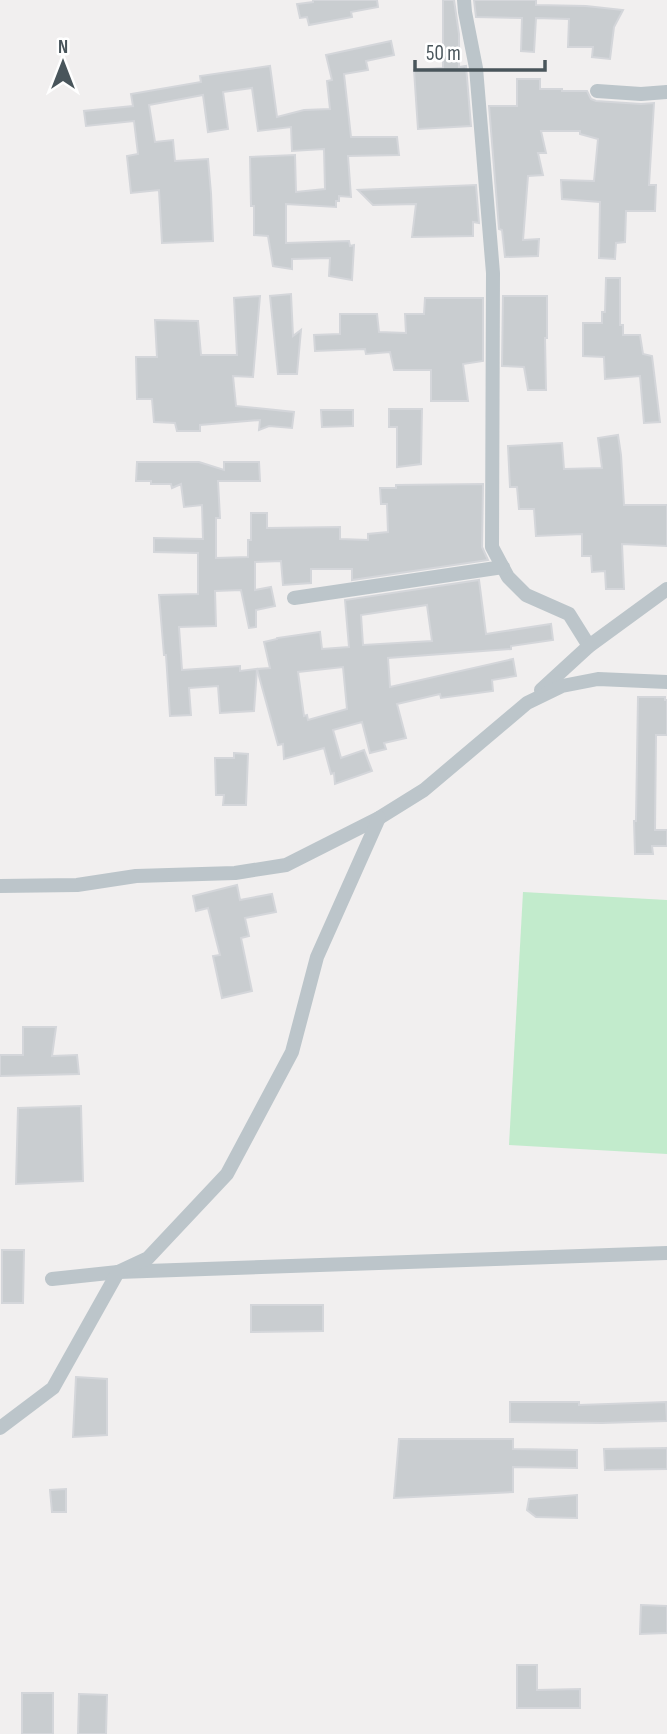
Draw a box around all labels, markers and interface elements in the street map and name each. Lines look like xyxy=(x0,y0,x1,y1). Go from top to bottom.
north arrow xyxy=(28,28,98,98)
scale bar xyxy=(415,28,544,72)
text: N xyxy=(58,36,68,59)
text: 50 m xyxy=(426,41,461,66)

